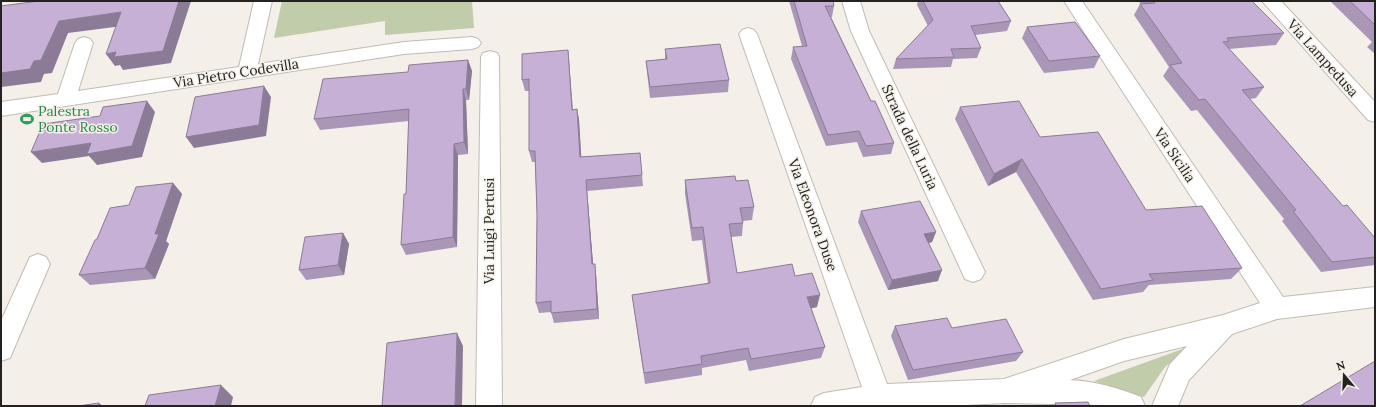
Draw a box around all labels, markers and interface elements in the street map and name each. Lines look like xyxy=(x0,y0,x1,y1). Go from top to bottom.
street label: Via Lampedusa xyxy=(1283,15,1363,101)
street label: Via Pietro Codevilla xyxy=(171,54,300,92)
street label: Strada della Luria xyxy=(878,82,942,192)
place label: Palestra Ponte Rosso xyxy=(38,102,118,136)
sports icon: Palestra Ponte Rosso xyxy=(19,111,35,127)
street label: Via Sicilia xyxy=(1150,123,1200,186)
street label: Via Eleonora Duse xyxy=(784,155,842,274)
street label: Via Luigi Pertusi xyxy=(480,178,498,285)
north arrow xyxy=(1324,355,1364,395)
text: N xyxy=(1334,357,1348,374)

